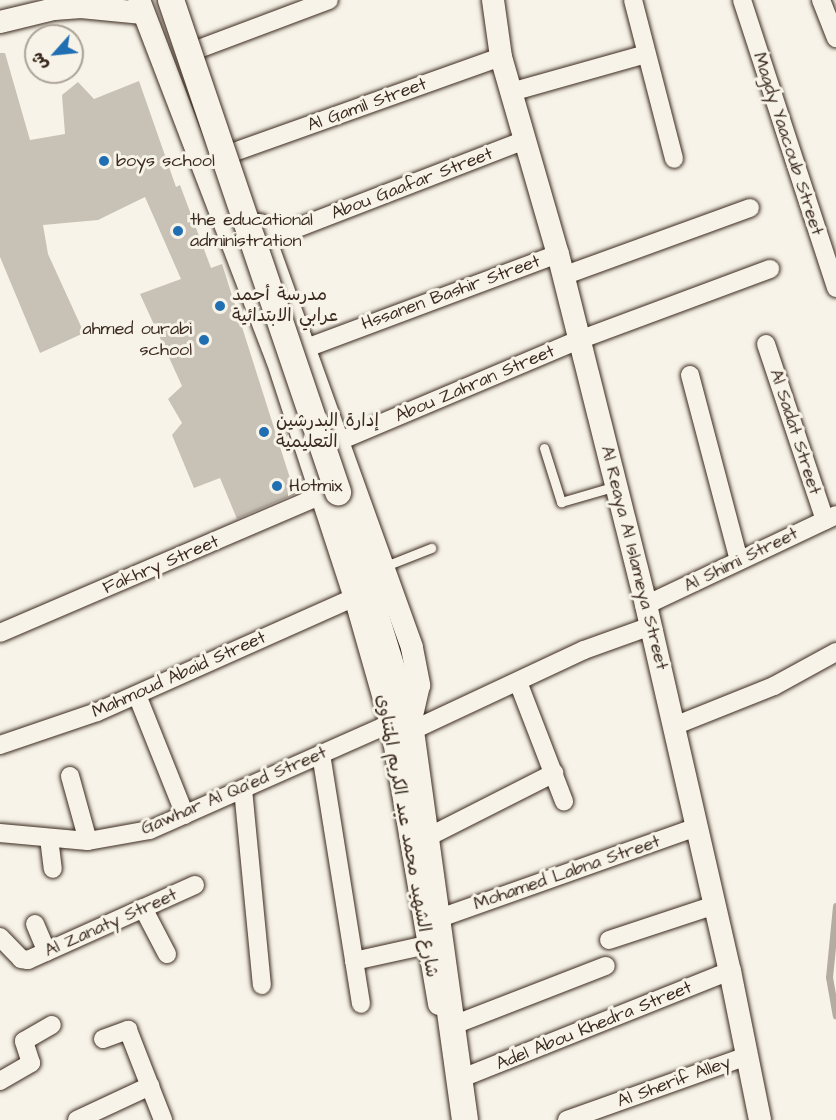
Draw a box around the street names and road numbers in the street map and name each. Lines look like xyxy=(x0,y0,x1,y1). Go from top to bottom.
street label: Magdy Yaacoub Street xyxy=(748,50,828,238)
street label: Al Gamil Street xyxy=(304,73,430,137)
street label: Abou Gaafar Street xyxy=(328,143,496,225)
street label: Hssanen Bashir Street xyxy=(359,251,543,335)
street label: Abou Zahran Street xyxy=(392,341,558,427)
street label: Al Sadat Street xyxy=(765,367,825,497)
street label: Al Reaya Al Islameya Street xyxy=(596,444,672,672)
street label: Al Shimi Street xyxy=(680,523,802,597)
street label: Fakhry Street xyxy=(100,531,222,599)
street label: Mahmoud Abaid Street xyxy=(89,627,269,723)
street label: شارع الشهيد محمد عبد الكريم المتناوى xyxy=(371,693,443,979)
street label: Gawhar Al Qa'ed Street xyxy=(138,742,330,840)
street label: Mohamed Labna Street xyxy=(471,831,663,915)
street label: Al Zanaty Street xyxy=(41,884,181,962)
street label: Adel Abou Khedra Street xyxy=(493,977,695,1075)
street label: Al Sherif Alley xyxy=(614,1051,734,1113)

